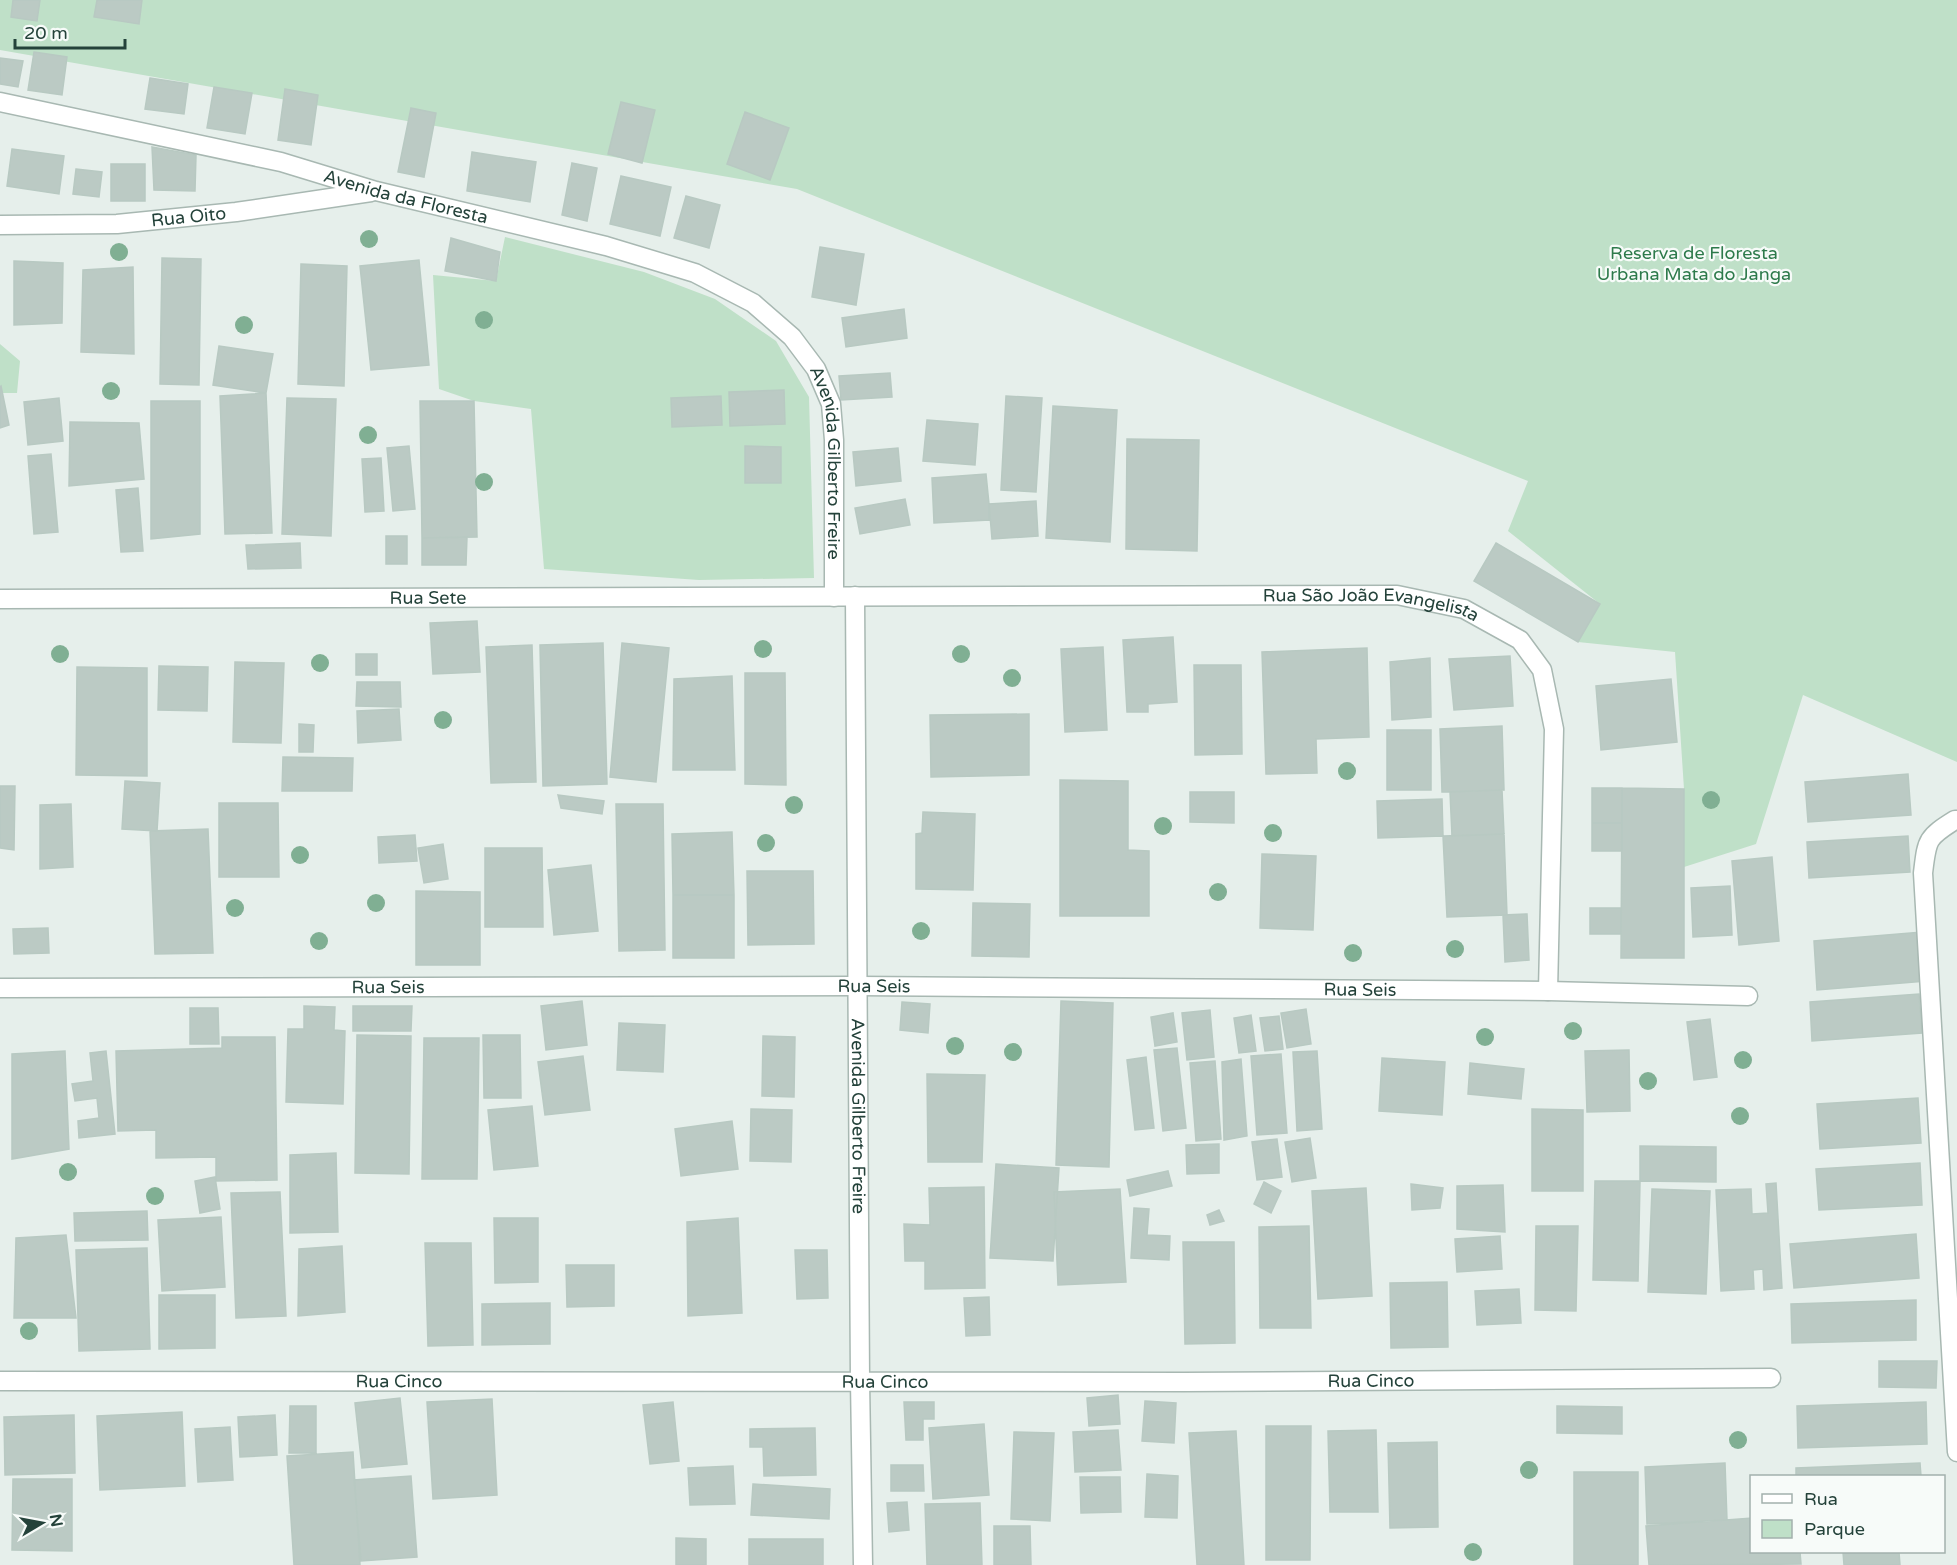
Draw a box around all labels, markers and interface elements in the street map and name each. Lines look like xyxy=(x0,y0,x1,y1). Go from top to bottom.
scale bar xyxy=(15,12,124,50)
text: 20 m xyxy=(24,22,68,44)
street label: Avenida da Floresta xyxy=(321,165,490,228)
street label: Rua Oito xyxy=(150,202,227,231)
park label: Reserva de Floresta Urbana Mata do Janga xyxy=(1597,242,1791,285)
street label: Avenida Gilberto Freire xyxy=(805,363,845,560)
street label: Rua São João Evangelista xyxy=(1263,584,1483,626)
street label: Rua Sete xyxy=(390,587,466,609)
street label: Rua Seis xyxy=(837,975,911,997)
street label: Rua Seis xyxy=(351,976,425,998)
street label: Rua Seis xyxy=(1323,978,1397,1001)
street label: Avenida Gilberto Freire xyxy=(847,1018,870,1214)
street label: Rua Cinco xyxy=(1327,1369,1415,1392)
street label: Rua Cinco xyxy=(355,1370,443,1392)
street label: Rua Cinco xyxy=(841,1371,929,1393)
legend xyxy=(1750,1475,1945,1553)
text: Rua xyxy=(1804,1488,1838,1510)
north arrow xyxy=(12,1493,72,1553)
text: N xyxy=(45,1513,67,1529)
text: Parque xyxy=(1804,1518,1865,1540)

